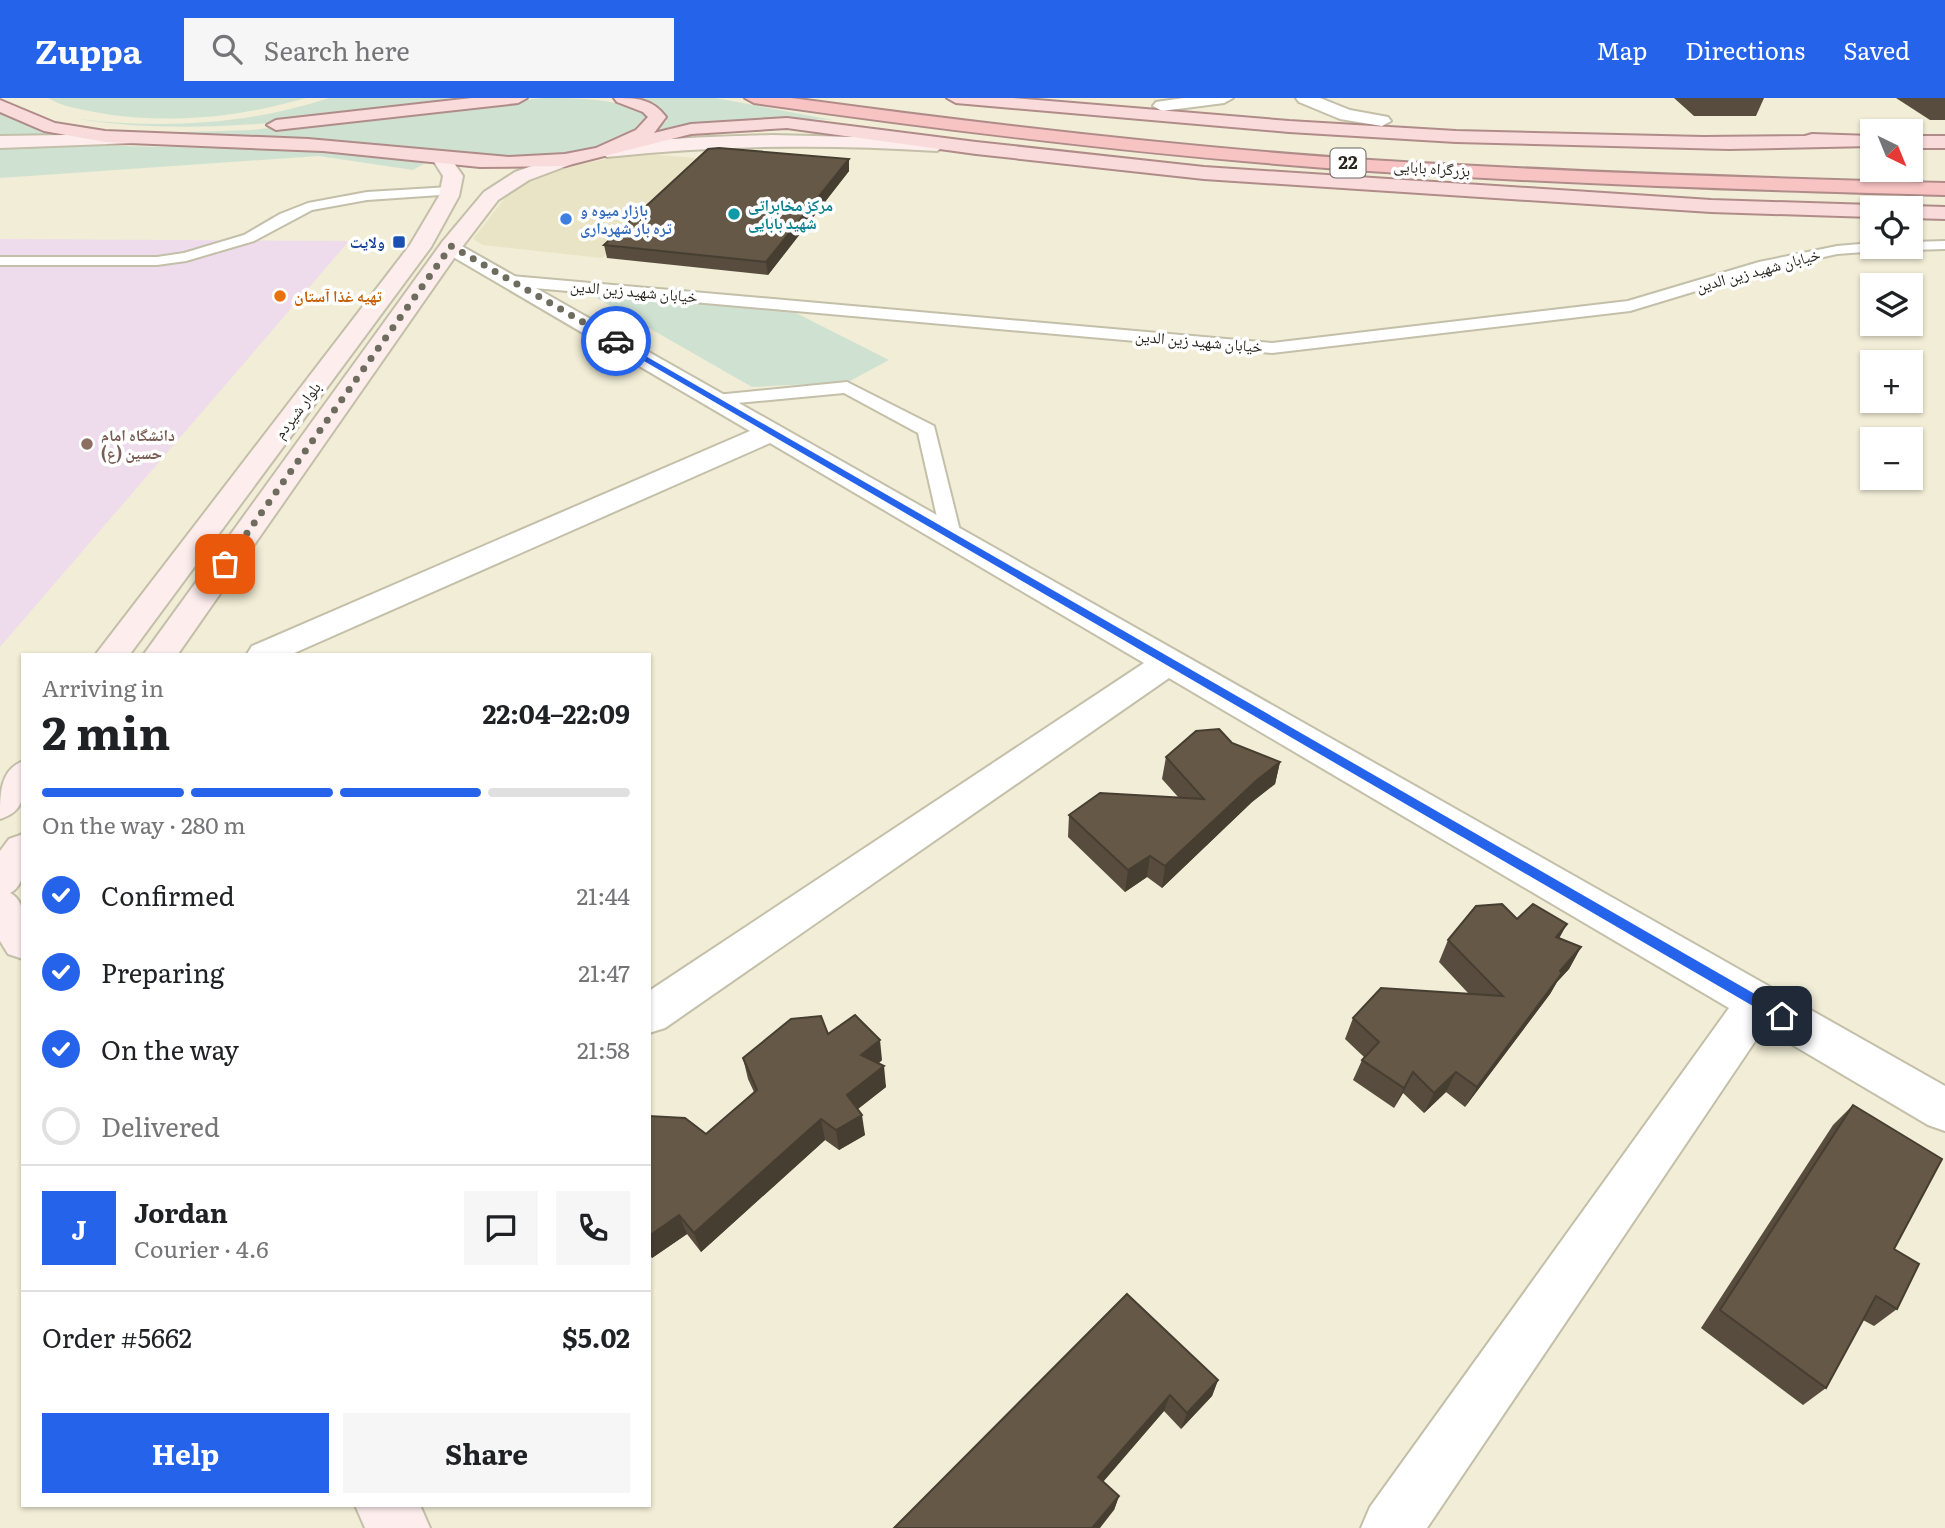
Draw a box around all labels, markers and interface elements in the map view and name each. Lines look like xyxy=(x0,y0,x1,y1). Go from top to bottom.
search box xyxy=(184,18,674,81)
text: Zuppa xyxy=(35,25,142,74)
icon: search xyxy=(208,30,246,68)
text: Search here xyxy=(264,30,410,69)
text: Map xyxy=(1596,32,1647,67)
text: Directions xyxy=(1685,32,1805,67)
text: Saved xyxy=(1843,32,1910,67)
north arrow xyxy=(1860,119,1923,182)
map controls xyxy=(1860,119,1923,490)
road number: 22 xyxy=(1330,149,1366,178)
street label: بزرگراه بابایی xyxy=(1393,152,1471,182)
place label: مرکز مخابراتی شهید بابایی xyxy=(748,192,833,234)
button: locate xyxy=(1860,196,1923,259)
place label: بازار میوه و تره بار شهرداری xyxy=(580,197,672,239)
marker: مرکز مخابراتی شهید بابایی xyxy=(726,206,742,222)
marker: بازار میوه و تره بار شهرداری xyxy=(558,211,574,227)
place label: ولایت xyxy=(350,229,385,253)
marker: ولایت xyxy=(391,234,407,250)
street label: خیابان شهید زین الدین xyxy=(1693,241,1823,297)
street label: خیابان شهید زین الدین xyxy=(569,272,699,308)
button: layers xyxy=(1860,273,1923,336)
place label: تهیه غذا آستان xyxy=(294,283,383,307)
marker: تهیه غذا آستان xyxy=(272,288,288,304)
courier xyxy=(581,306,651,376)
icon: car xyxy=(597,322,635,360)
street label: خیابان شهید زین الدین xyxy=(1134,322,1264,358)
button: + xyxy=(1860,350,1923,413)
street label: بلوار شیردم xyxy=(267,376,326,443)
place label: دانشگاه امام حسین (ع) xyxy=(101,422,175,464)
button: − xyxy=(1860,427,1923,490)
marker: دانشگاه امام حسین (ع) xyxy=(79,436,95,452)
pin xyxy=(195,534,255,594)
icon: bag xyxy=(206,545,244,583)
text: Arriving in xyxy=(42,670,164,704)
text: 22:04–22:09 xyxy=(482,693,630,732)
text: 2 min xyxy=(42,696,171,764)
text: On the way · 280 m xyxy=(42,807,246,841)
text: Confirmed xyxy=(101,875,235,914)
icon: check xyxy=(42,876,80,914)
text: 21:44 xyxy=(576,878,630,912)
text: Preparing xyxy=(101,952,224,991)
icon: check xyxy=(42,953,80,991)
text: 21:47 xyxy=(578,955,630,989)
pin xyxy=(1752,986,1812,1046)
icon: home xyxy=(1763,997,1801,1035)
text: On the way xyxy=(101,1029,239,1068)
icon: check xyxy=(42,1030,80,1068)
text: 21:58 xyxy=(577,1032,630,1066)
text: Delivered xyxy=(101,1106,220,1145)
button: chat xyxy=(464,1191,538,1265)
button: phone xyxy=(556,1191,630,1265)
text: Jordan xyxy=(134,1192,228,1231)
text: J xyxy=(72,1209,86,1248)
text: Courier · 4.6 xyxy=(134,1231,269,1265)
text: Order #5662 xyxy=(42,1317,192,1356)
text: $5.02 xyxy=(562,1317,630,1356)
button: Help xyxy=(42,1413,329,1493)
button: Share xyxy=(343,1413,630,1493)

